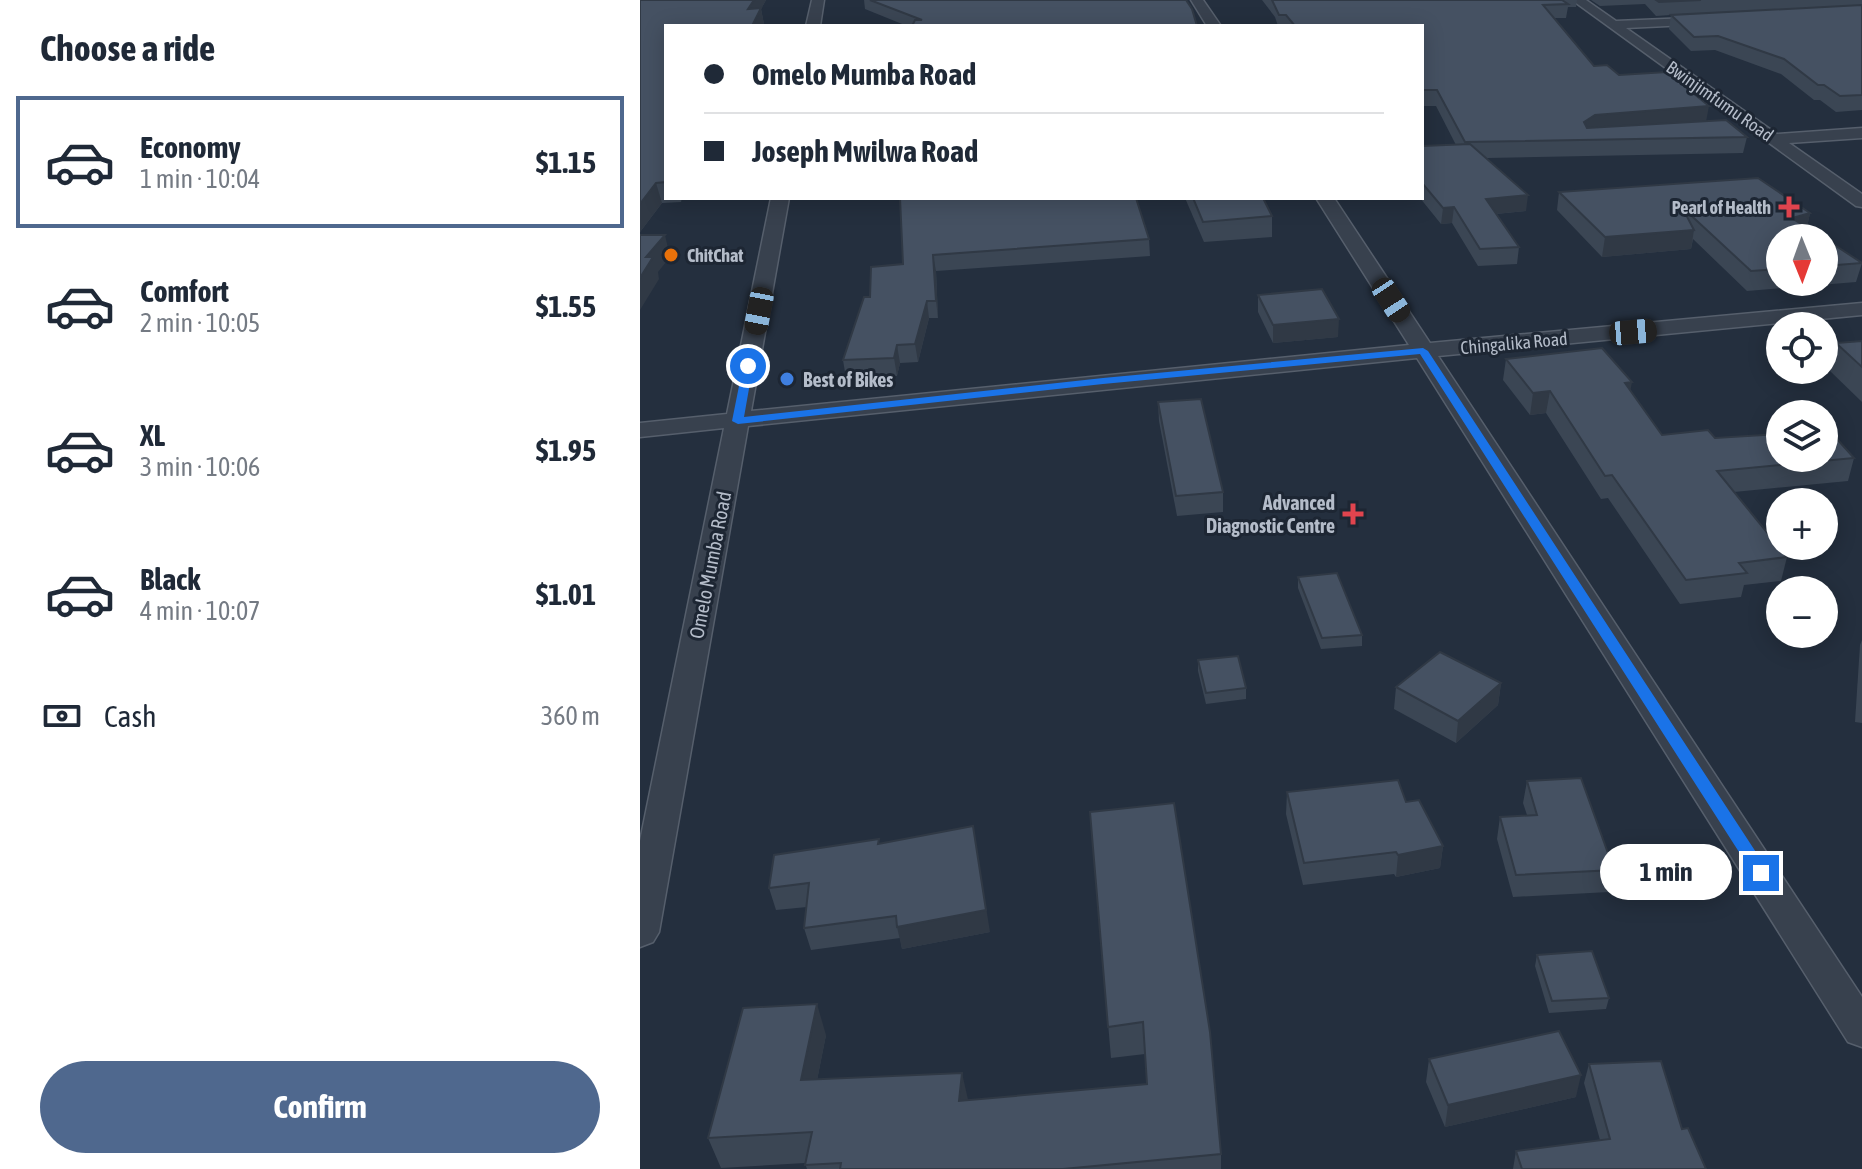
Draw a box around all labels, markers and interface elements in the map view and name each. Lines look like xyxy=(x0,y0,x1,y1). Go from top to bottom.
text: Choose a ride xyxy=(40,27,215,69)
street label: Bwinjimfumu Road xyxy=(1663,56,1777,146)
text: Omelo Mumba Road xyxy=(752,57,976,91)
icon: car xyxy=(44,126,116,198)
text: Economy xyxy=(140,130,241,164)
text: Joseph Mwilwa Road xyxy=(752,134,978,168)
text: $1.15 xyxy=(536,145,596,179)
text: 1 min · 10:04 xyxy=(140,164,260,194)
marker: Pearl of Health xyxy=(1778,196,1800,218)
place label: Pearl of Health xyxy=(1672,197,1771,218)
north arrow xyxy=(1766,224,1838,296)
map controls xyxy=(1766,224,1838,648)
place label: ChitChat xyxy=(687,245,744,266)
marker: ChitChat xyxy=(662,246,680,264)
icon: car xyxy=(44,270,116,342)
car xyxy=(1368,273,1414,327)
text: Comfort xyxy=(140,274,229,308)
car xyxy=(743,285,775,337)
text: $1.55 xyxy=(536,289,596,323)
text: 2 min · 10:05 xyxy=(140,308,260,338)
button: locate xyxy=(1766,312,1838,384)
car xyxy=(1608,318,1658,346)
street label: Chingalika Road xyxy=(1460,328,1568,358)
route start xyxy=(730,348,766,384)
place label: Best of Bikes xyxy=(803,368,893,391)
marker: Best of Bikes xyxy=(778,370,796,388)
button: layers xyxy=(1766,400,1838,472)
icon: car xyxy=(44,414,116,486)
text: XL xyxy=(140,418,165,452)
text: $1.95 xyxy=(536,433,596,467)
text: 3 min · 10:06 xyxy=(140,452,260,482)
button: + xyxy=(1766,488,1838,560)
street label: Omelo Mumba Road xyxy=(684,489,736,641)
place label: Advanced Diagnostic Centre xyxy=(1206,491,1335,537)
marker: Advanced Diagnostic Centre xyxy=(1342,503,1364,525)
icon: car xyxy=(44,558,116,630)
text: Black xyxy=(140,562,200,596)
button: − xyxy=(1766,576,1838,648)
text: $1.01 xyxy=(536,577,596,611)
text: 4 min · 10:07 xyxy=(140,596,260,626)
icon: cash xyxy=(40,694,84,738)
text: Cash xyxy=(104,699,157,733)
text: 360 m xyxy=(541,701,600,731)
callout: 1 min xyxy=(1601,845,1733,901)
route end xyxy=(1743,855,1779,891)
text: 1 min xyxy=(1639,857,1693,887)
button: Confirm xyxy=(40,1061,600,1153)

